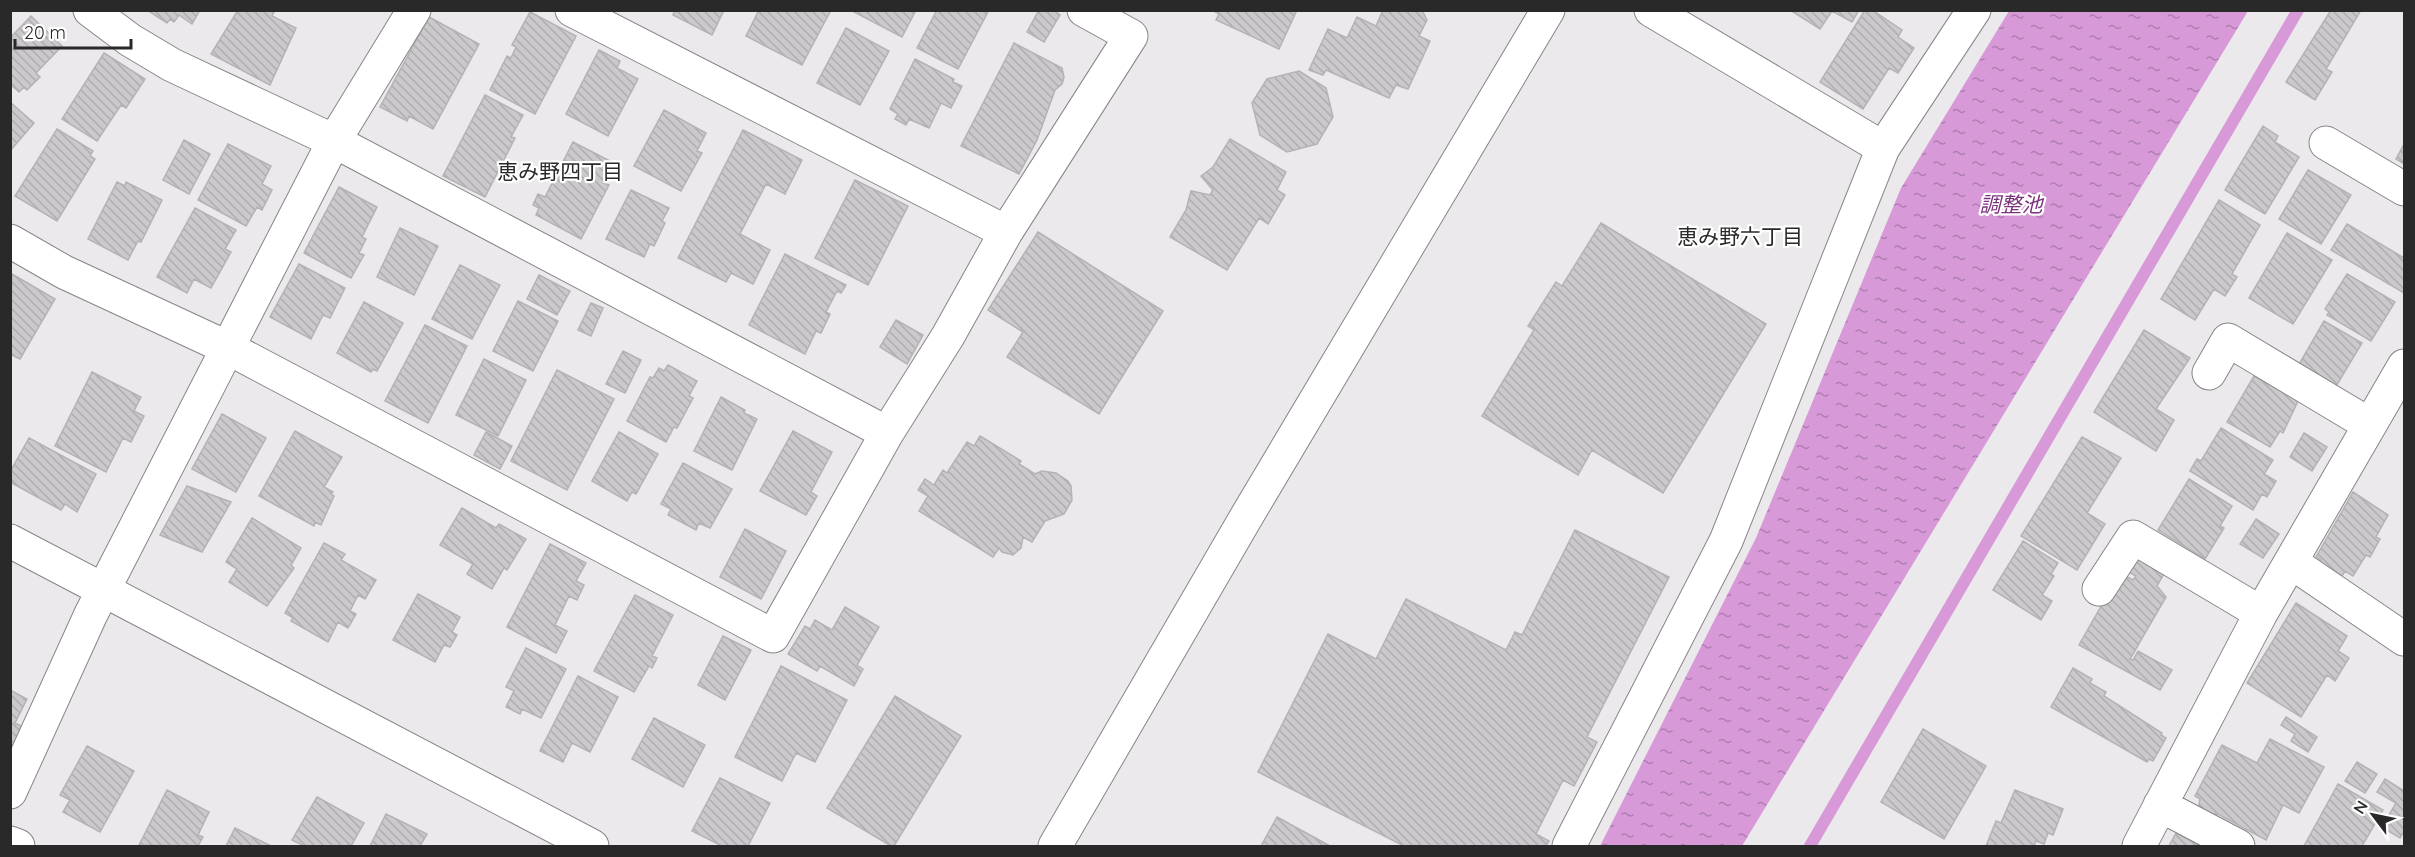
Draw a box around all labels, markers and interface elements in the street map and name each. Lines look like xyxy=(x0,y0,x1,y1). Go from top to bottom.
scale bar xyxy=(15,12,130,50)
text: 20 m xyxy=(24,21,66,44)
district label: 恵み野四丁目 xyxy=(497,158,623,184)
water label: 調整池 xyxy=(1980,191,2044,217)
district label: 恵み野六丁目 xyxy=(1677,223,1803,249)
north arrow xyxy=(2343,785,2403,845)
text: N xyxy=(2349,797,2372,817)

